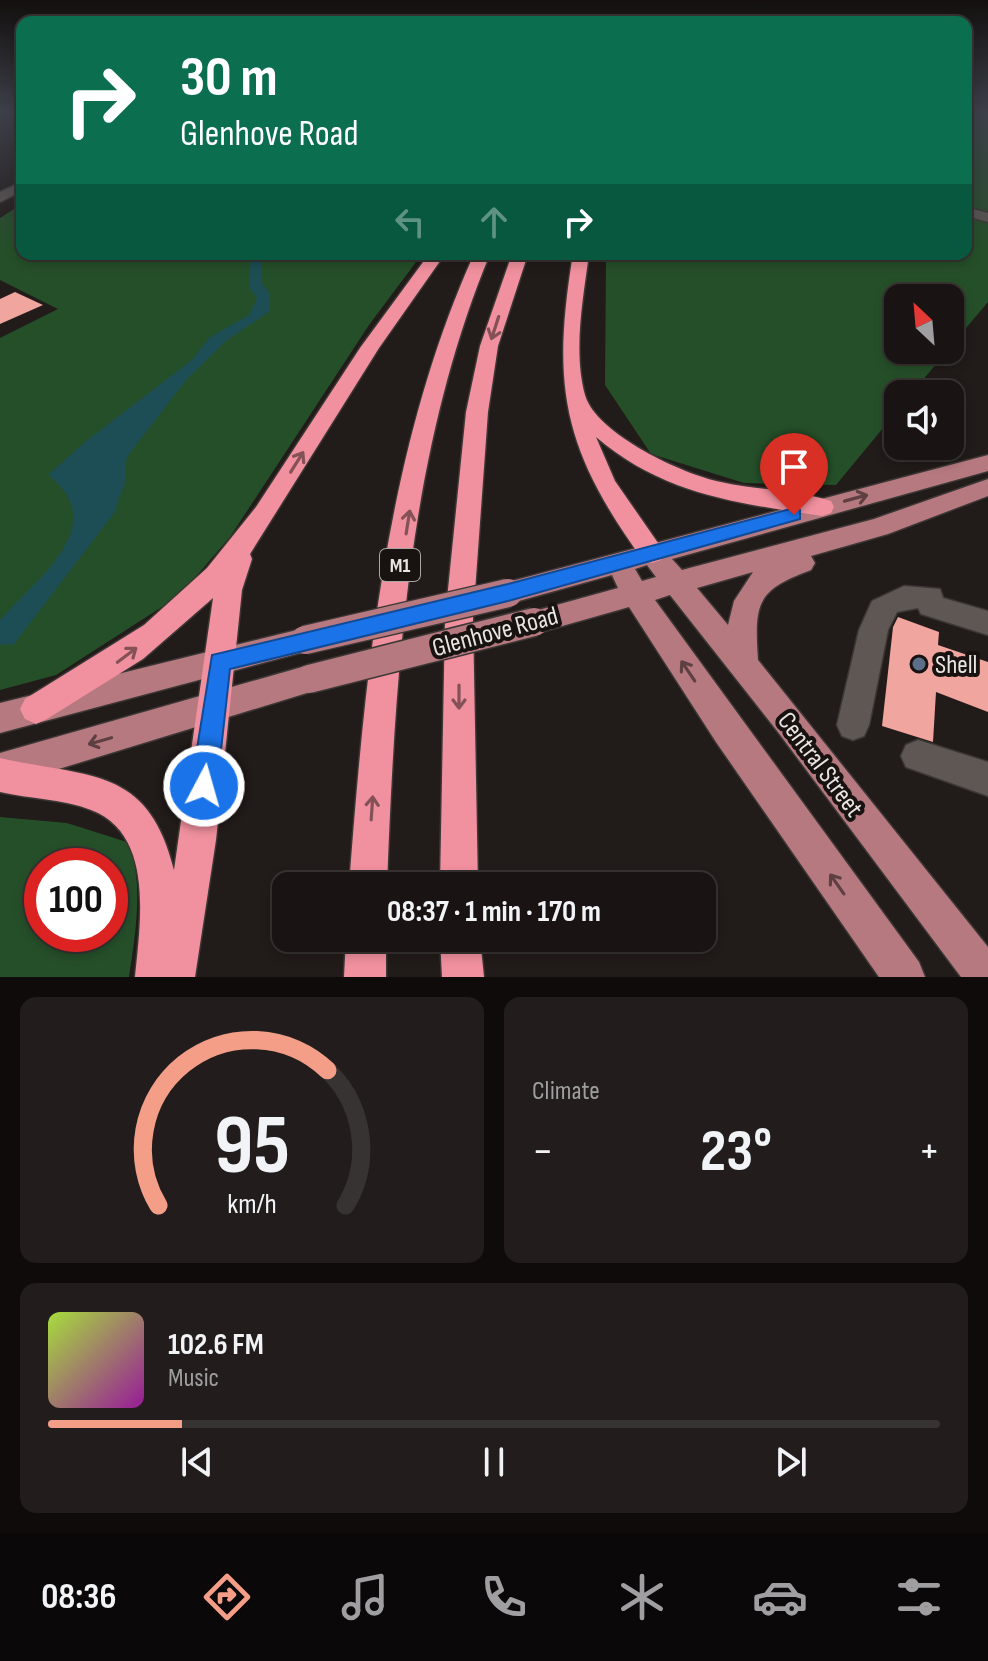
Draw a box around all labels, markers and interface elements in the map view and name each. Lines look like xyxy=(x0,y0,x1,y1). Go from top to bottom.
text: 30 m xyxy=(180,45,278,112)
icon: right xyxy=(48,48,152,152)
text: Glenhove Road xyxy=(180,113,359,156)
icon: left xyxy=(388,200,432,244)
icon: ahead xyxy=(472,200,516,244)
icon: right xyxy=(556,200,600,244)
north arrow xyxy=(884,284,964,364)
map controls xyxy=(884,284,964,460)
one-way arrow xyxy=(487,314,502,340)
button: sound xyxy=(884,380,964,460)
pin xyxy=(760,433,828,515)
icon: arrive xyxy=(772,445,816,489)
one-way arrow xyxy=(289,451,305,474)
one-way arrow xyxy=(843,489,869,504)
one-way arrow xyxy=(401,510,416,536)
road number: M1 xyxy=(380,549,420,581)
street label: Glenhove Road xyxy=(429,601,562,664)
one-way arrow xyxy=(116,647,137,664)
place label: Shell xyxy=(935,650,977,681)
marker: Shell xyxy=(910,655,928,673)
one-way arrow xyxy=(680,661,696,683)
one-way arrow xyxy=(451,683,467,710)
street label: Central Street xyxy=(770,706,869,823)
one-way arrow xyxy=(87,734,113,749)
position arrow xyxy=(162,744,246,828)
one-way arrow xyxy=(365,795,380,822)
speed limit sign: 100 xyxy=(24,848,128,952)
one-way arrow xyxy=(829,874,845,896)
text: 08:37 · 1 min · 170 m xyxy=(387,894,601,930)
text: Climate xyxy=(532,1076,600,1107)
text: 95 xyxy=(214,1097,290,1197)
text: 23° xyxy=(700,1116,772,1188)
text: − xyxy=(532,1125,554,1178)
text: + xyxy=(918,1125,940,1178)
text: km/h xyxy=(227,1187,277,1222)
text: 102.6 FM xyxy=(168,1327,264,1363)
text: Music xyxy=(168,1363,219,1394)
icon: previous xyxy=(175,1440,219,1484)
icon: pause xyxy=(472,1440,516,1484)
icon: next xyxy=(769,1440,813,1484)
icon: directions xyxy=(199,1569,255,1625)
icon: music xyxy=(337,1569,393,1625)
icon: phone xyxy=(476,1569,532,1625)
icon: climate xyxy=(614,1569,670,1625)
icon: car xyxy=(752,1569,808,1625)
icon: filters xyxy=(891,1569,947,1625)
text: 08:36 xyxy=(41,1576,116,1619)

